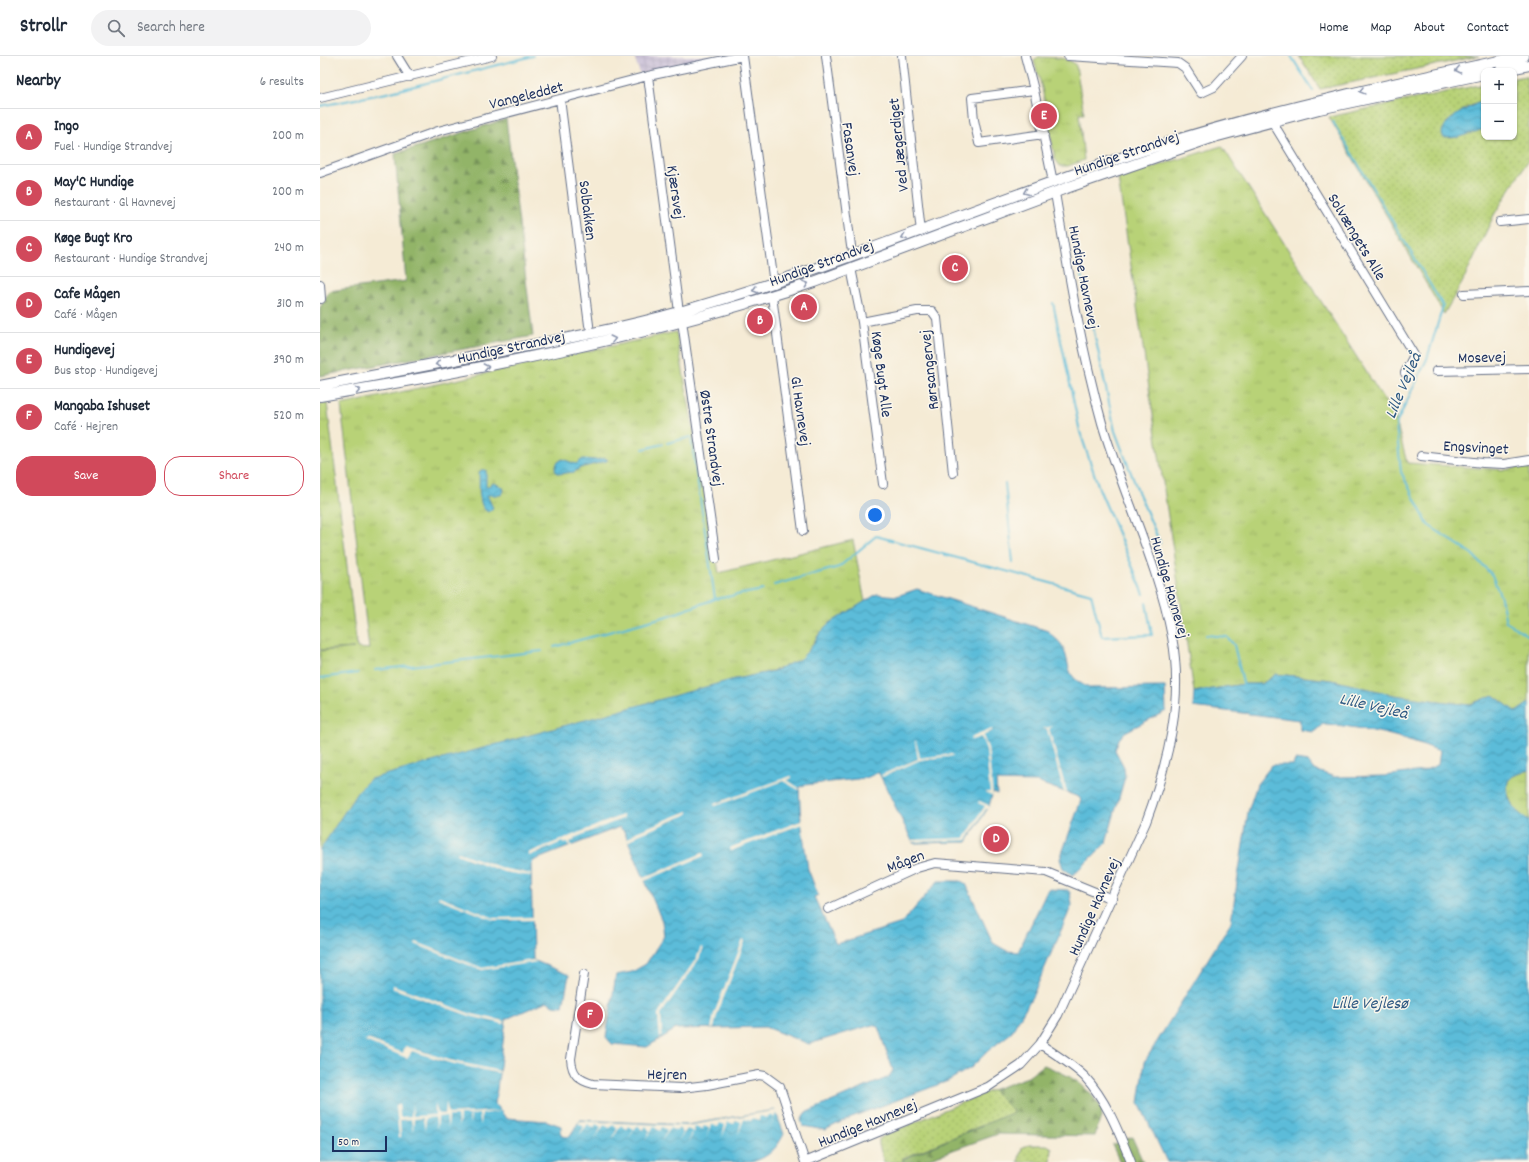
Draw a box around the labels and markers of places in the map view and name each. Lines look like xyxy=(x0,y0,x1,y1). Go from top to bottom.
pin: E xyxy=(1031,101,1057,131)
pin: C xyxy=(942,253,968,283)
pin: A xyxy=(791,292,817,322)
pin: B xyxy=(747,306,773,336)
pin: D xyxy=(983,824,1009,854)
pin: F xyxy=(577,1000,603,1030)

